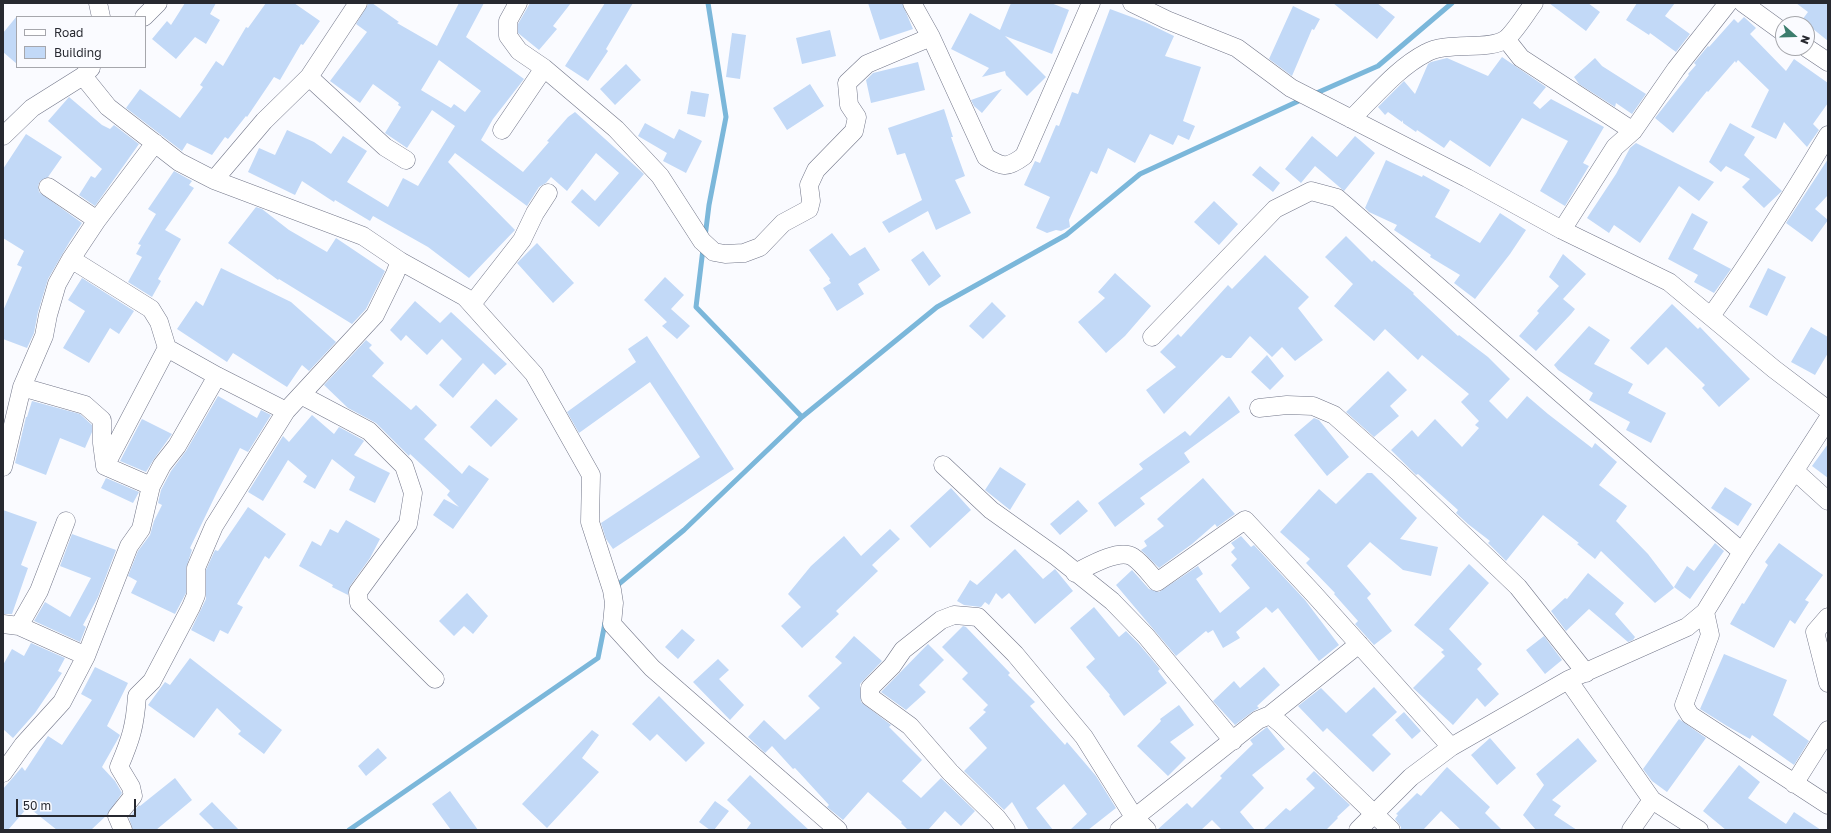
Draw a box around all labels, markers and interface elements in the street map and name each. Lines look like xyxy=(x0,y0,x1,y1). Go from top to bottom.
legend xyxy=(16,16,146,68)
north arrow xyxy=(1775,16,1815,56)
text: Road xyxy=(54,25,83,40)
text: N xyxy=(1798,34,1813,46)
text: Building xyxy=(54,45,102,60)
scale bar xyxy=(18,791,138,817)
text: 50 m xyxy=(23,798,51,813)

